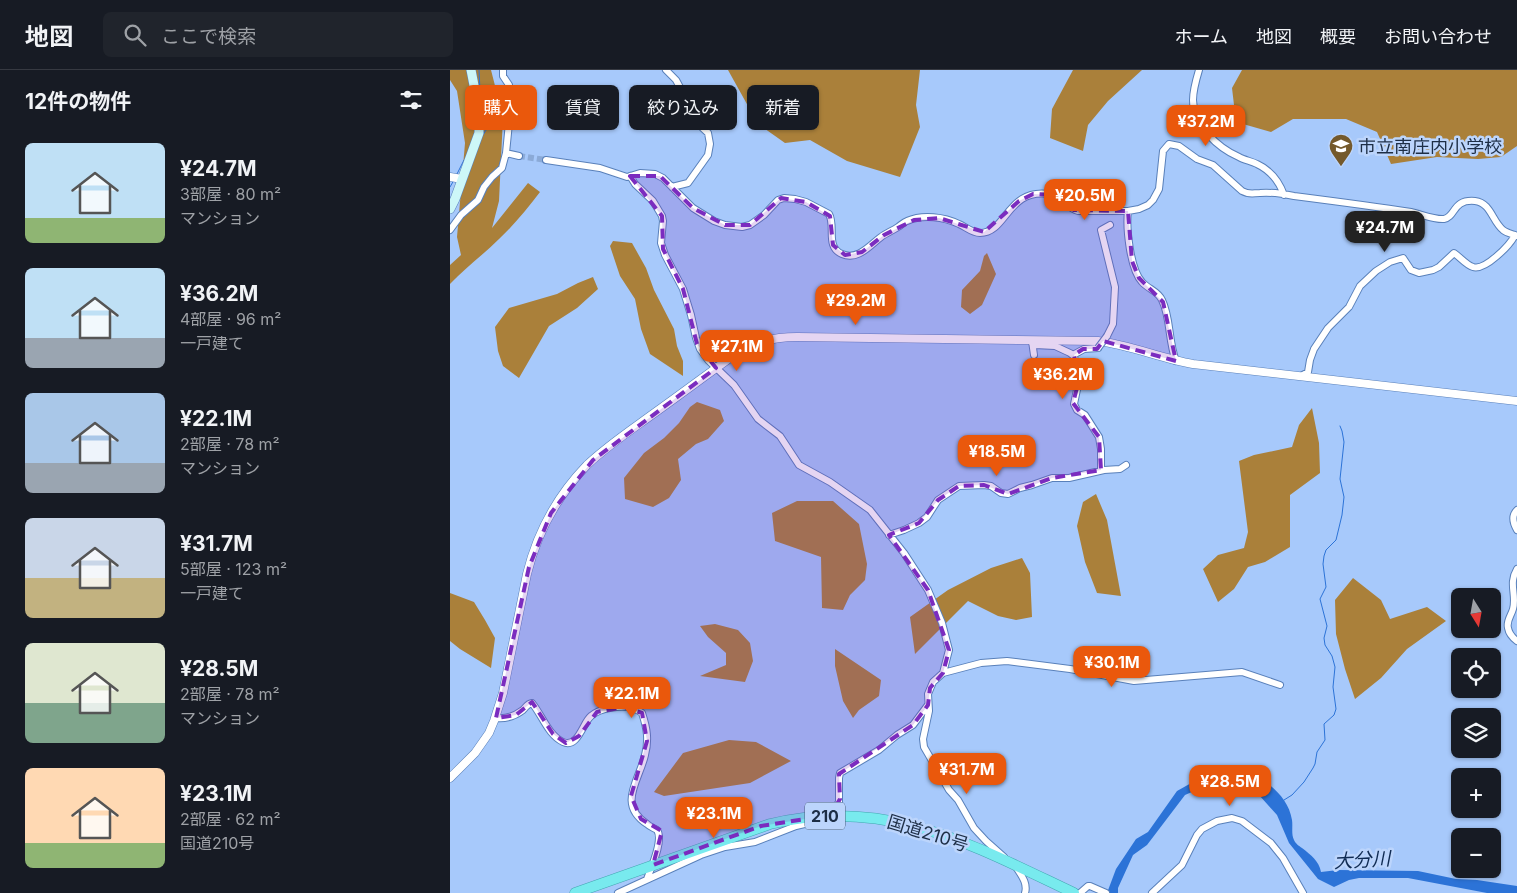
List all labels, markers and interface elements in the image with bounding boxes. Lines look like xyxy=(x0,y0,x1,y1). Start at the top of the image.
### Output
search box xyxy=(103,12,453,57)
icon: search xyxy=(121,21,149,49)
text: 地図 xyxy=(25,22,73,51)
text: ここで検索 xyxy=(161,25,256,48)
text: ホーム xyxy=(1175,26,1228,47)
text: 地図 xyxy=(1256,26,1292,47)
text: 概要 xyxy=(1320,26,1356,47)
text: お問い合わせ xyxy=(1384,26,1492,47)
chip: 購入 xyxy=(465,85,537,130)
chip: 賃貸 xyxy=(547,85,619,130)
chip: 絞り込み xyxy=(629,85,737,130)
chip: 新着 xyxy=(747,85,819,130)
icon: filters xyxy=(397,86,425,114)
text: 12件の物件 xyxy=(25,89,131,114)
pin: ¥37.2M xyxy=(1165,104,1247,147)
text: ¥37.2M xyxy=(1177,111,1235,131)
school or university icon: 市立南庄内小学校 xyxy=(1328,133,1354,167)
place label: 市立南庄内小学校 xyxy=(1358,136,1502,157)
text: ¥24.7M xyxy=(180,156,257,181)
icon: home xyxy=(65,163,125,223)
pin: ¥20.5M xyxy=(1044,178,1126,221)
text: 3部屋 · 80 m² xyxy=(180,184,281,204)
text: ¥20.5M xyxy=(1055,185,1115,205)
text: マンション xyxy=(180,208,260,228)
pin: ¥24.7M xyxy=(1344,210,1426,253)
text: ¥24.7M xyxy=(1356,217,1414,237)
text: ¥36.2M xyxy=(180,281,258,306)
pin: ¥29.2M xyxy=(815,284,897,326)
icon: home xyxy=(65,288,125,348)
text: ¥29.2M xyxy=(826,290,886,310)
text: 4部屋 · 96 m² xyxy=(180,309,281,329)
pin: ¥27.1M xyxy=(696,330,778,372)
text: 一戸建て xyxy=(180,333,244,353)
text: ¥27.1M xyxy=(711,336,763,356)
pin: ¥36.2M xyxy=(1022,358,1104,400)
text: ¥36.2M xyxy=(1033,364,1093,384)
text: ¥22.1M xyxy=(180,406,252,431)
icon: home xyxy=(65,413,125,473)
text: 2部屋 · 78 m² xyxy=(180,434,280,454)
pin: ¥18.5M xyxy=(956,434,1038,477)
text: ¥18.5M xyxy=(969,441,1025,461)
text: マンション xyxy=(180,458,260,478)
text: ¥31.7M xyxy=(180,531,253,556)
icon: home xyxy=(65,538,125,598)
text: 5部屋 · 123 m² xyxy=(180,559,287,579)
text: 一戸建て xyxy=(180,583,244,603)
north arrow xyxy=(1451,588,1501,638)
map controls xyxy=(1451,588,1501,878)
pin: ¥30.1M xyxy=(1071,646,1153,688)
button: locate xyxy=(1451,648,1501,698)
text: ¥30.1M xyxy=(1084,652,1140,672)
text: ¥28.5M xyxy=(180,656,258,681)
icon: home xyxy=(65,663,125,723)
pin: ¥22.1M xyxy=(591,676,673,719)
text: ¥22.1M xyxy=(605,683,659,703)
text: 2部屋 · 78 m² xyxy=(180,684,280,704)
text: マンション xyxy=(180,708,260,728)
button: layers xyxy=(1451,708,1501,758)
pin: ¥31.7M xyxy=(926,752,1008,795)
text: ¥31.7M xyxy=(939,759,995,779)
pin: ¥28.5M xyxy=(1189,764,1271,807)
button: + xyxy=(1451,768,1501,818)
text: ¥28.5M xyxy=(1200,771,1260,791)
text: ¥23.1M xyxy=(180,781,252,806)
icon: home xyxy=(65,788,125,848)
pin: ¥23.1M xyxy=(673,796,755,839)
road number: 210 xyxy=(805,802,845,829)
text: ¥23.1M xyxy=(687,803,741,823)
text: 2部屋 · 62 m² xyxy=(180,809,281,829)
street label: 国道210号 xyxy=(885,811,971,855)
button: − xyxy=(1451,828,1501,878)
text: 国道210号 xyxy=(180,833,254,853)
water label: 大分川 xyxy=(1333,847,1393,873)

